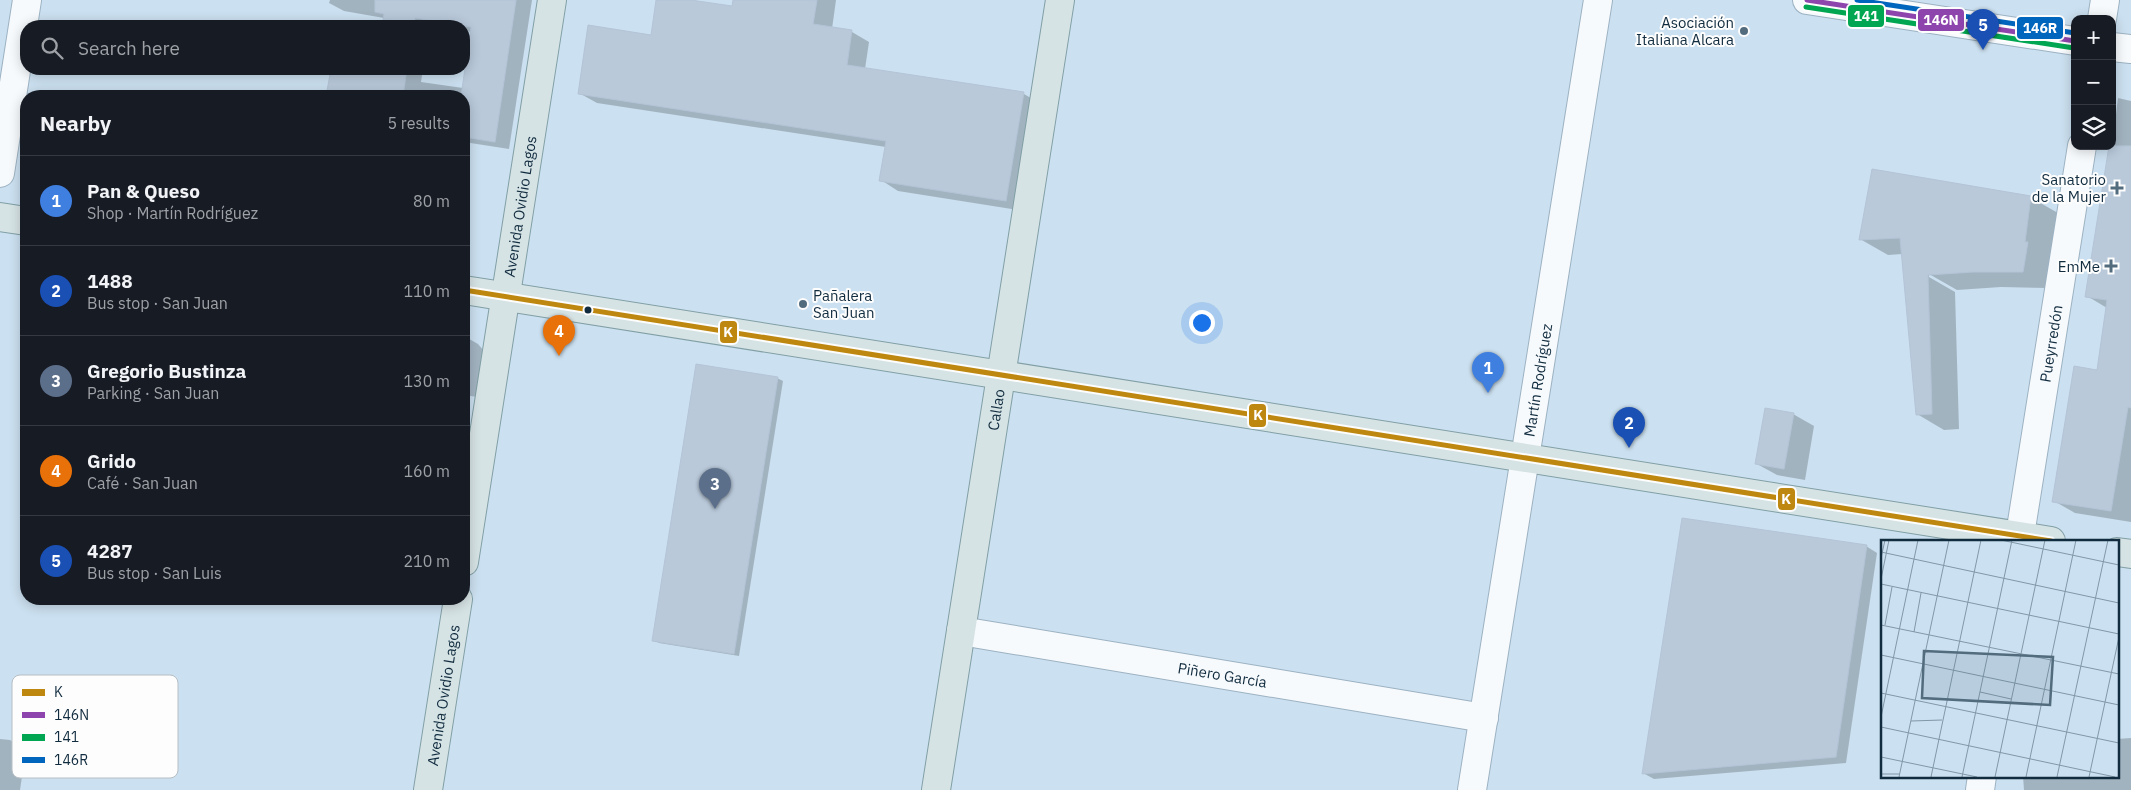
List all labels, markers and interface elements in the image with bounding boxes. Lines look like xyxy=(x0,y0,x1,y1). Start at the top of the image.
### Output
line badge: 141 xyxy=(1847,4,1885,28)
text: 141 xyxy=(1853,7,1879,25)
line badge: 146N xyxy=(1917,8,1965,32)
pin: 5 xyxy=(1967,9,1999,50)
text: 146N xyxy=(1923,11,1959,29)
place label: Asociación Italiana Alcara xyxy=(1636,13,1734,49)
map controls xyxy=(2071,15,2116,150)
button: + xyxy=(2071,15,2116,60)
line badge: 146R xyxy=(2016,16,2064,40)
text: 146R xyxy=(2023,19,2057,37)
search box xyxy=(20,20,470,75)
marker: Asociación Italiana Alcara xyxy=(1738,25,1750,37)
icon: search xyxy=(38,34,66,62)
text: Search here xyxy=(78,36,180,60)
button: − xyxy=(2071,60,2116,105)
button: layers xyxy=(2071,105,2116,150)
text: Nearby xyxy=(40,109,111,137)
text: 5 results xyxy=(387,113,450,133)
street label: Avenida Ovidio Lagos xyxy=(499,134,540,278)
place label: Sanatorio de la Mujer xyxy=(2032,170,2106,206)
text: Pan & Queso xyxy=(87,179,200,203)
marker: Sanatorio de la Mujer xyxy=(2110,181,2124,195)
text: 1 xyxy=(51,191,61,211)
text: 80 m xyxy=(413,191,450,211)
text: Shop · Martín Rodríguez xyxy=(87,203,258,223)
place label: EmMe xyxy=(2058,257,2100,276)
marker: EmMe xyxy=(2104,259,2118,273)
text: 1488 xyxy=(87,269,133,293)
text: 2 xyxy=(51,281,61,301)
text: 110 m xyxy=(403,281,450,301)
place label: Pañalera San Juan xyxy=(813,286,875,322)
text: Bus stop · San Juan xyxy=(87,293,228,313)
marker: Pañalera San Juan xyxy=(797,298,809,310)
street label: Pueyrredón xyxy=(2035,303,2066,384)
unlabelled marker xyxy=(583,305,593,315)
your location xyxy=(1189,310,1215,336)
pin: 4 xyxy=(543,315,575,356)
line badge: K xyxy=(719,320,738,344)
street label: Martín Rodríguez xyxy=(1519,322,1556,438)
text: K xyxy=(723,323,733,341)
pin: 1 xyxy=(1472,352,1504,393)
text: Gregorio Bustinza xyxy=(87,359,246,383)
text: 3 xyxy=(51,371,61,391)
text: 130 m xyxy=(403,371,450,391)
text: Parking · San Juan xyxy=(87,383,219,403)
street label: Callao xyxy=(983,387,1008,432)
line badge: K xyxy=(1248,403,1267,428)
text: K xyxy=(1253,406,1263,424)
pin: 2 xyxy=(1613,407,1645,448)
text: Grido xyxy=(87,449,136,473)
text: 4 xyxy=(51,461,61,481)
text: 160 m xyxy=(403,461,450,481)
pin: 3 xyxy=(699,468,731,509)
text: Café · San Juan xyxy=(87,473,198,493)
line badge: K xyxy=(1777,487,1796,511)
text: K xyxy=(1781,490,1791,508)
text: 4287 xyxy=(87,539,133,563)
inset map xyxy=(1881,540,2118,778)
text: 5 xyxy=(51,551,61,571)
text: 210 m xyxy=(403,551,450,571)
text: Bus stop · San Luis xyxy=(87,563,222,583)
street label: Avenida Ovidio Lagos xyxy=(422,623,463,767)
street label: Piñero García xyxy=(1176,658,1268,691)
legend xyxy=(12,675,178,778)
text: K xyxy=(54,683,63,701)
text: 146N xyxy=(54,706,89,724)
text: 141 xyxy=(54,728,79,746)
text: 146R xyxy=(54,751,88,769)

